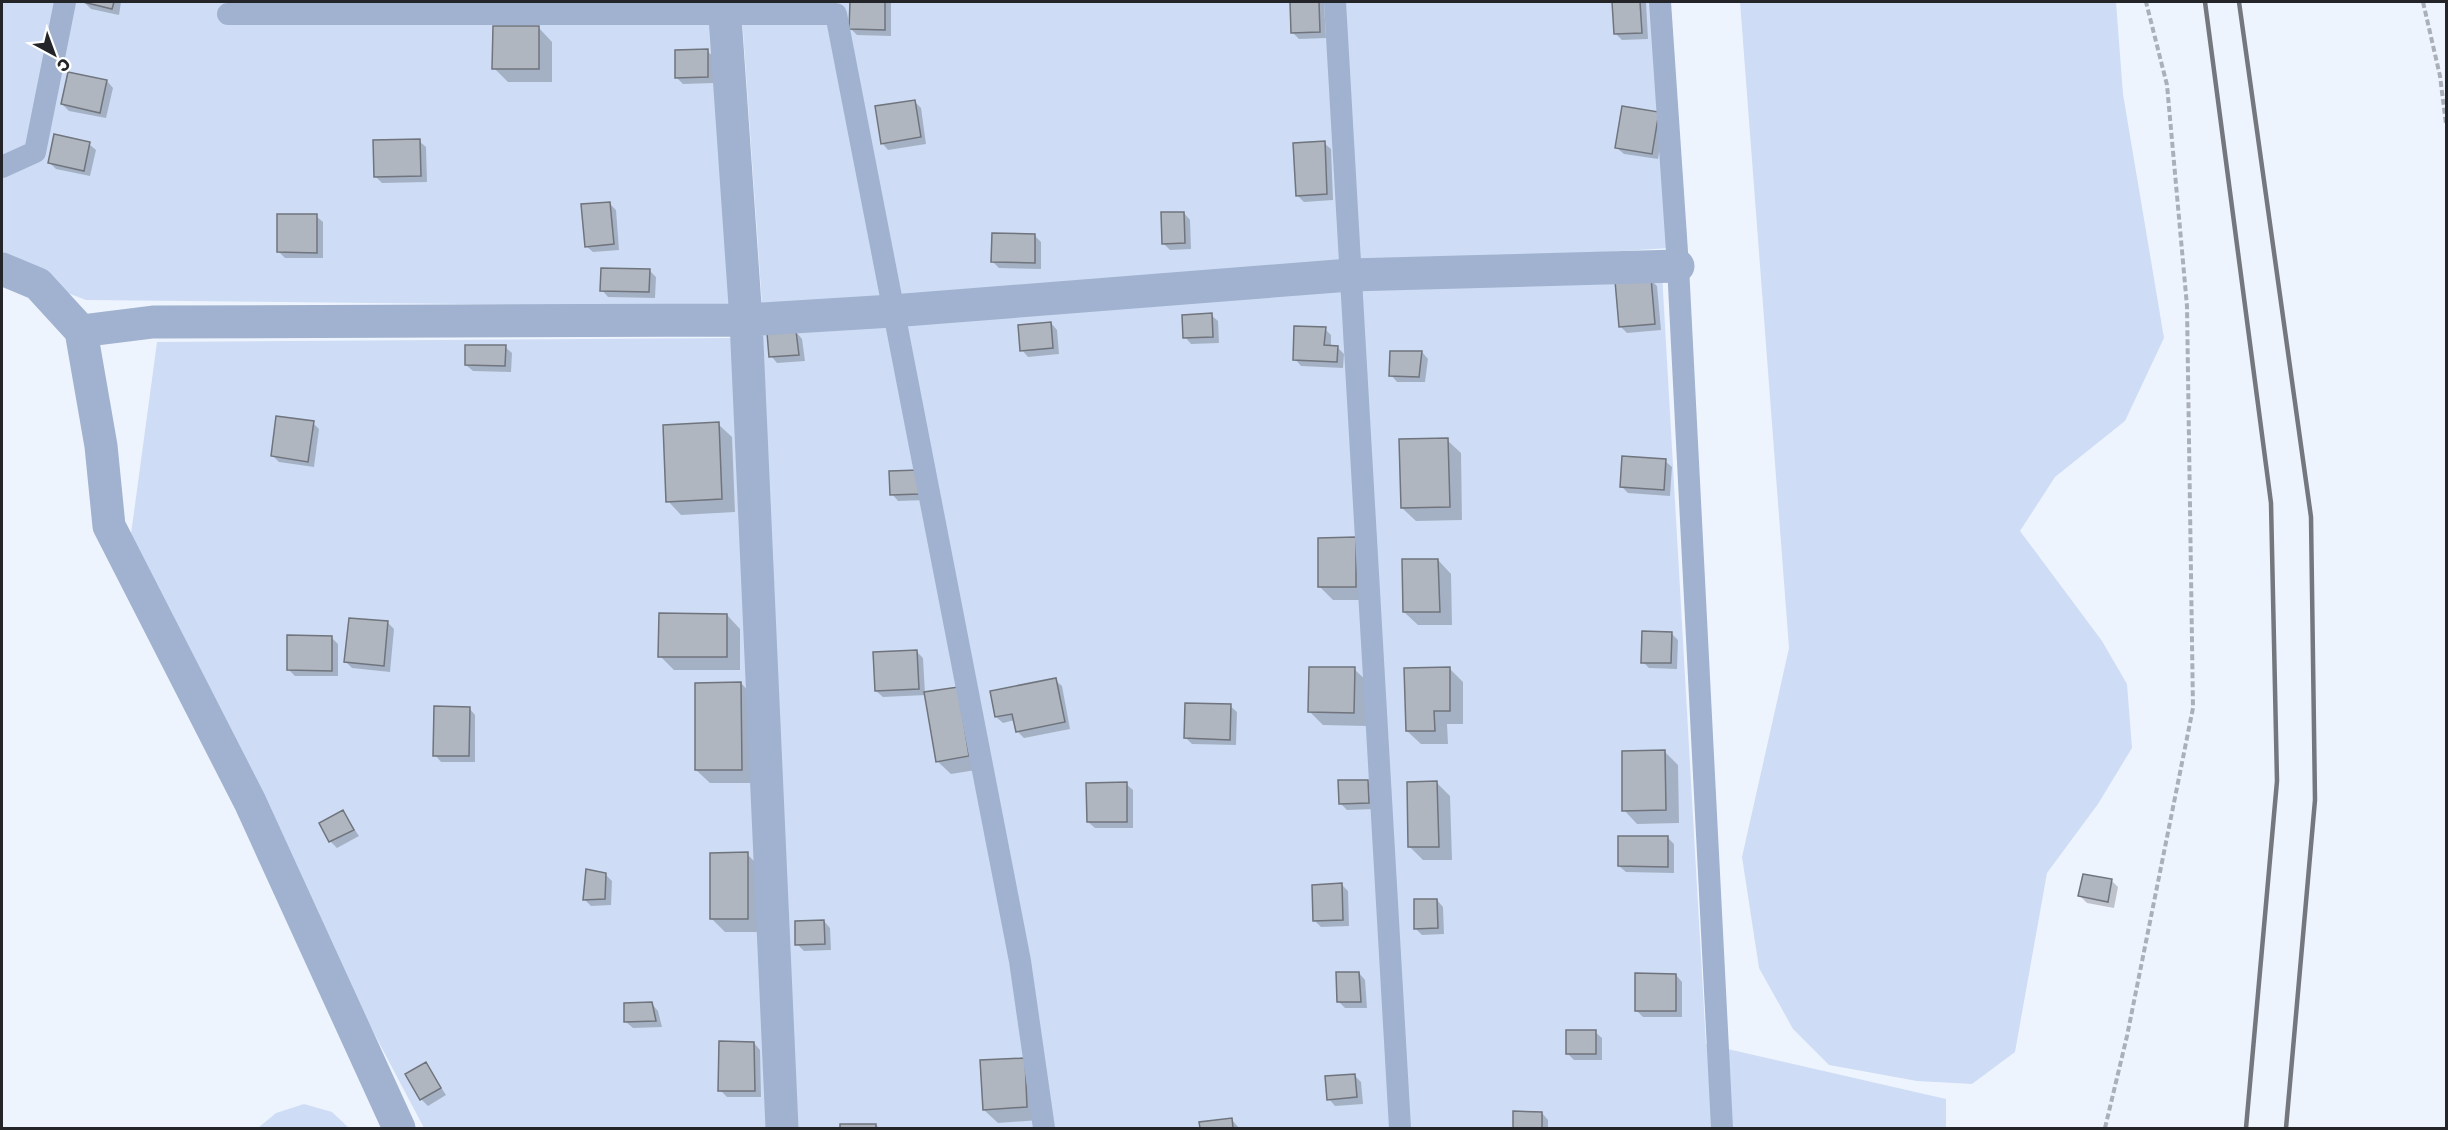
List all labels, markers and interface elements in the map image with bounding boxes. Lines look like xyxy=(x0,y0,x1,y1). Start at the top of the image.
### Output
north arrow xyxy=(24,24,84,84)
text: С xyxy=(53,54,75,77)

